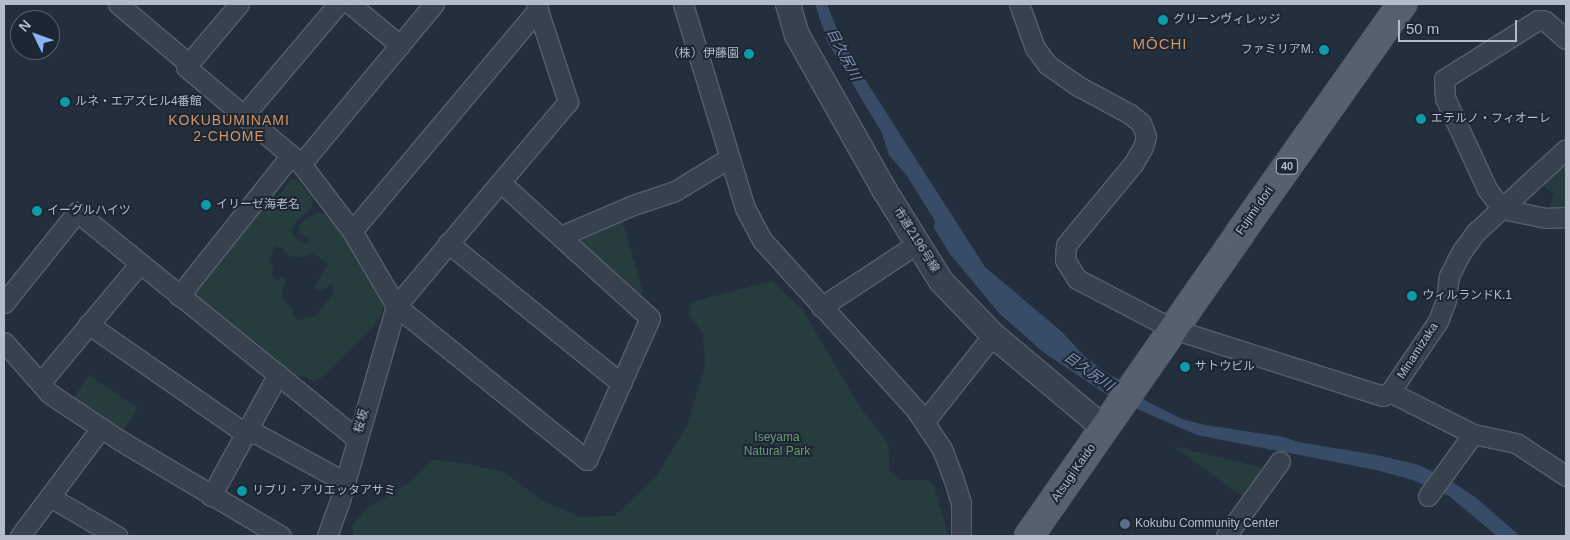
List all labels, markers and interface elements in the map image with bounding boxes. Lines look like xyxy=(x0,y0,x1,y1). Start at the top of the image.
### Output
north arrow xyxy=(10,10,60,60)
scale bar xyxy=(1400,10,1519,42)
place label: グリーンヴィレッジ xyxy=(1173,13,1281,27)
marker: グリーンヴィレッジ xyxy=(1157,14,1169,26)
text: N xyxy=(15,17,34,35)
text: 50 m xyxy=(1406,20,1439,37)
water label: 目久尻川 xyxy=(824,25,864,83)
district label: MŌCHI xyxy=(1132,35,1188,53)
place label: ファミリアM. xyxy=(1241,43,1314,57)
marker: ファミリアM. xyxy=(1318,44,1330,56)
place label: （株）伊藤園 xyxy=(667,47,739,61)
marker: （株）伊藤園 xyxy=(743,48,755,60)
place label: ルネ・エアズヒル4番館 xyxy=(75,95,202,109)
marker: ルネ・エアズヒル4番館 xyxy=(59,96,71,108)
district label: KOKUBUMINAMI 2-CHOME xyxy=(167,112,291,144)
place label: エテルノ・フィオーレ xyxy=(1431,112,1551,126)
marker: エテルノ・フィオーレ xyxy=(1415,113,1427,125)
road number: 40 xyxy=(1276,158,1298,175)
street label: Fujimi dori xyxy=(1233,184,1277,238)
place label: イリーゼ海老名 xyxy=(216,198,300,212)
marker: イリーゼ海老名 xyxy=(200,199,212,211)
place label: イーグルハイツ xyxy=(47,204,131,218)
marker: イーグルハイツ xyxy=(31,205,43,217)
street label: 市道2196号線 xyxy=(890,205,942,275)
place label: ウィルランドK.1 xyxy=(1422,289,1512,303)
marker: ウィルランドK.1 xyxy=(1406,290,1418,302)
street label: Minamizaka xyxy=(1395,320,1441,382)
water label: 目久尻川 xyxy=(1061,348,1117,394)
place label: サトウビル xyxy=(1195,360,1255,374)
marker: サトウビル xyxy=(1179,361,1191,373)
street label: 桜坂 xyxy=(352,407,372,435)
park label: Iseyama Natural Park xyxy=(744,431,810,459)
street label: Atsugi Kaido xyxy=(1049,441,1099,505)
place label: リブリ・アリエッタアサミ xyxy=(252,484,396,498)
marker: リブリ・アリエッタアサミ xyxy=(236,485,248,497)
place label: Kokubu Community Center xyxy=(1135,517,1279,531)
marker: Kokubu Community Center xyxy=(1119,518,1131,530)

